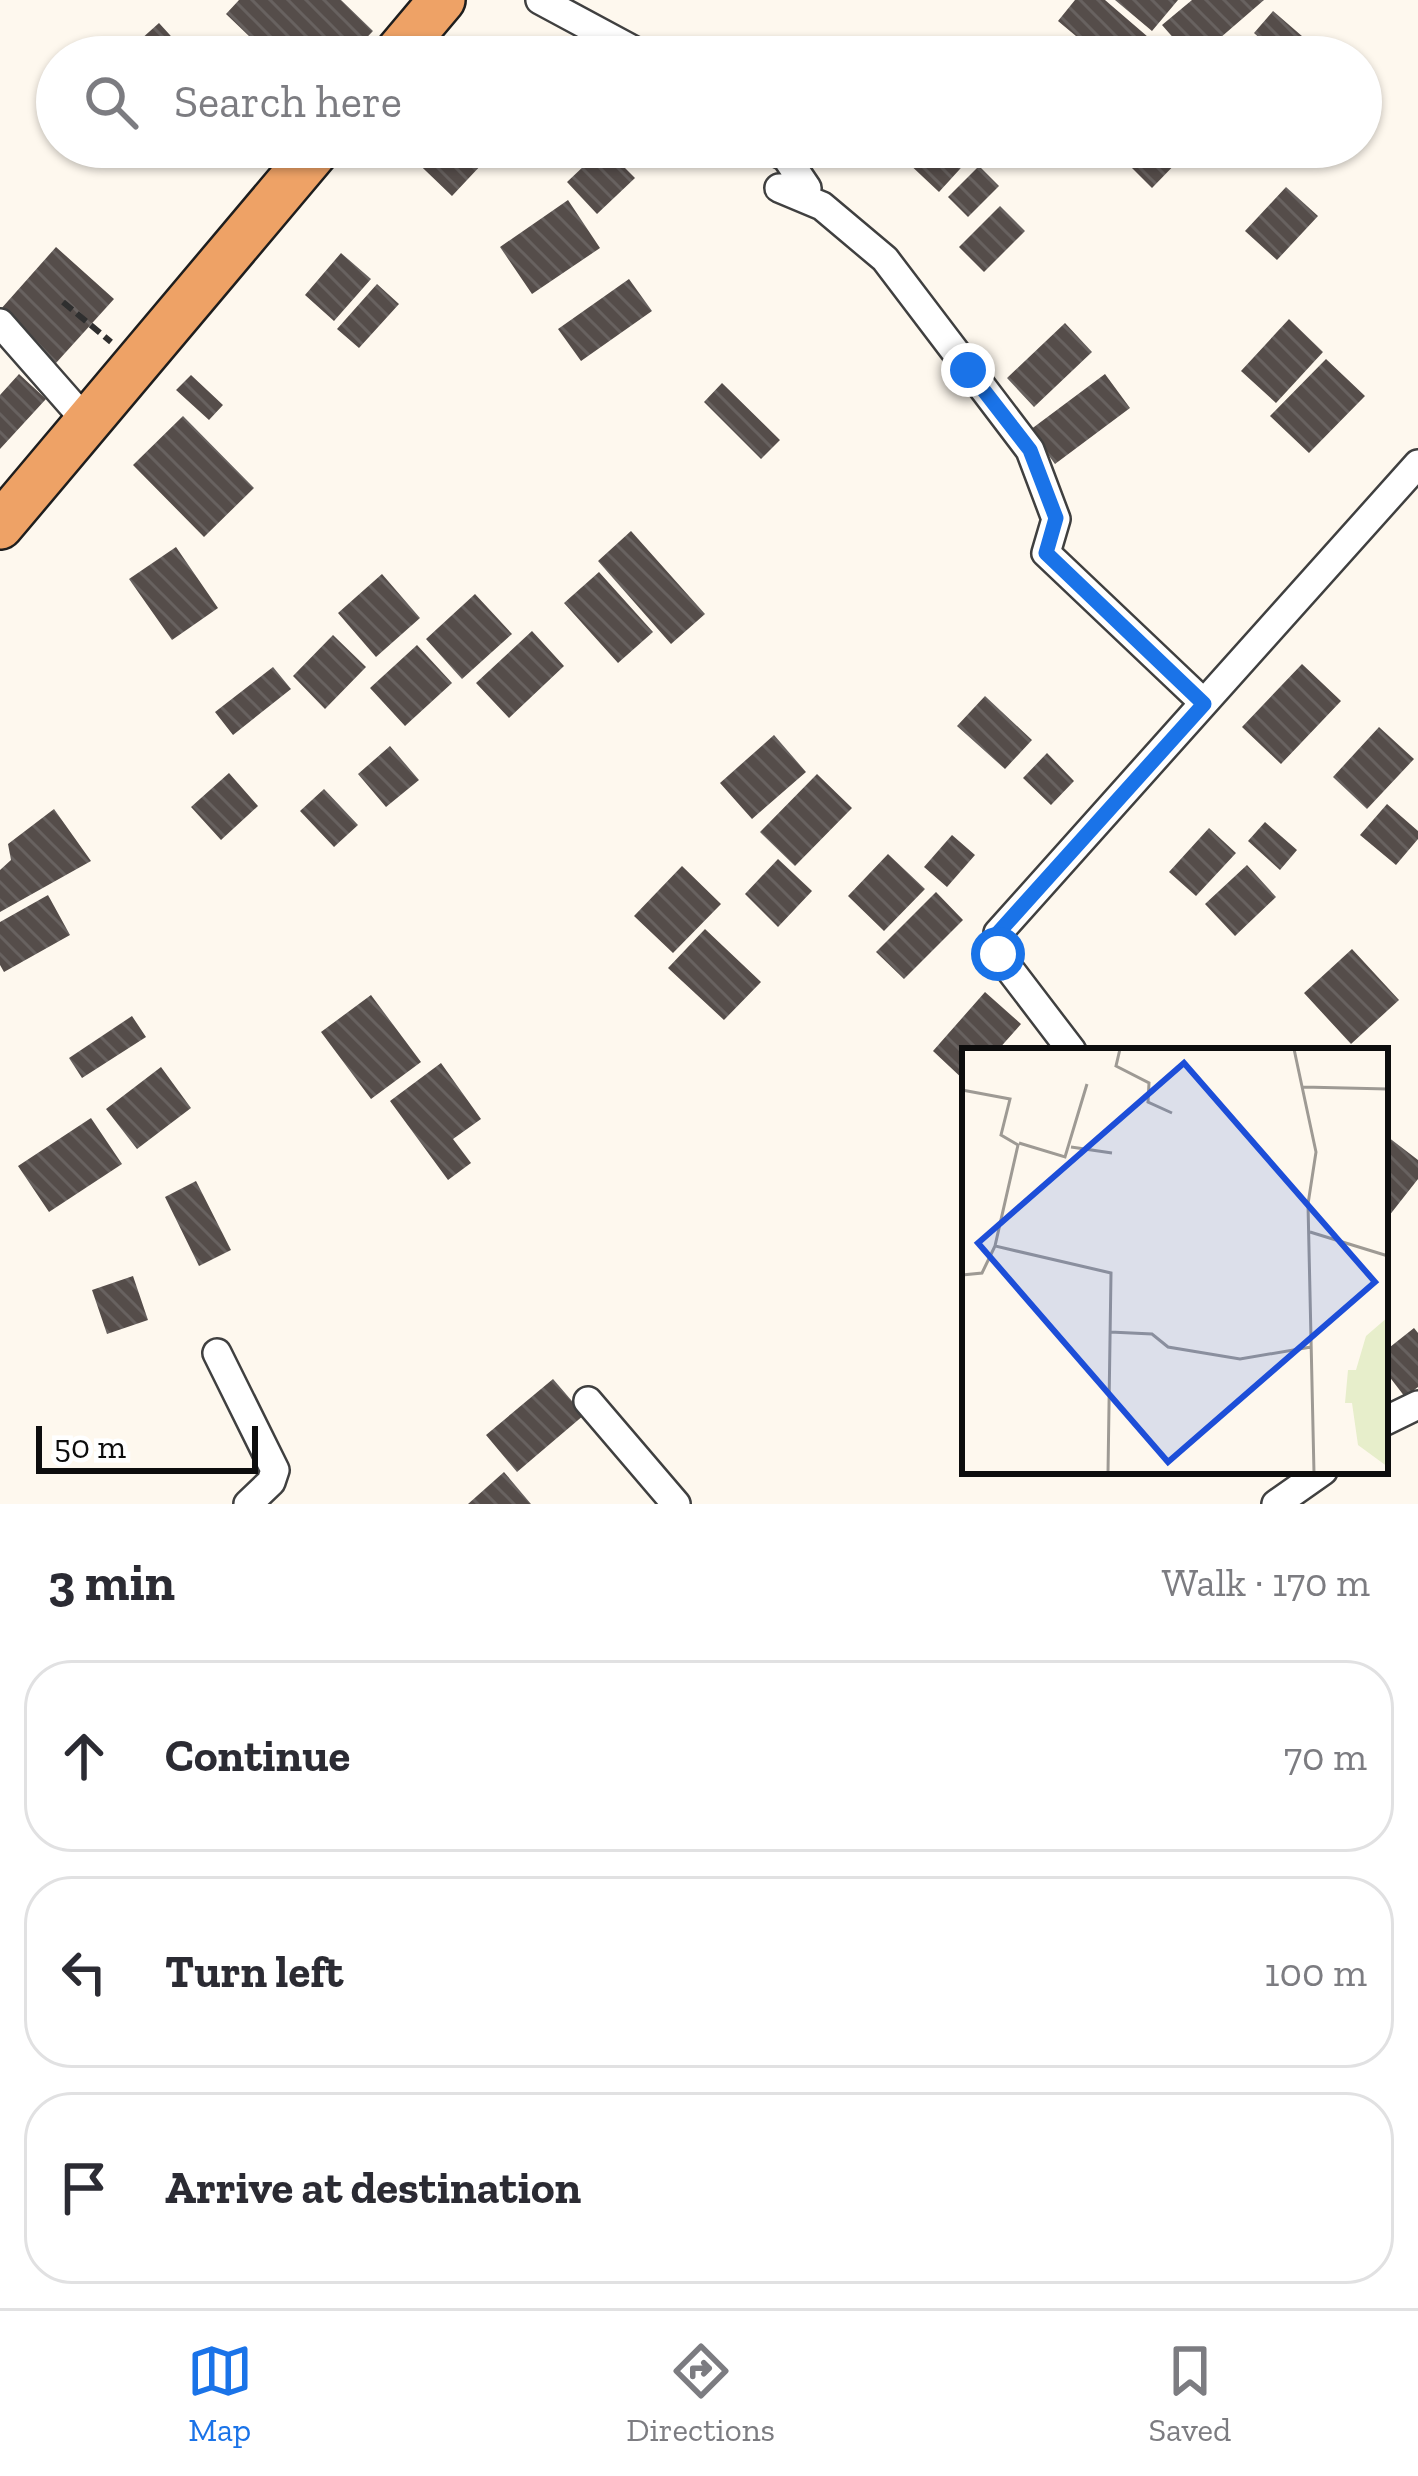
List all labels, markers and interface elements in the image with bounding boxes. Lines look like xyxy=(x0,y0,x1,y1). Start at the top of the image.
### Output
search box xyxy=(36,36,1382,168)
icon: search xyxy=(78,69,144,135)
text: Search here xyxy=(174,75,402,129)
route end xyxy=(941,343,995,397)
route start xyxy=(971,927,1025,981)
inset map xyxy=(962,1048,1388,1474)
scale bar xyxy=(36,1420,258,1473)
text: 50 m xyxy=(54,1427,126,1466)
text: 3 min xyxy=(48,1552,175,1613)
text: Walk · 170 m xyxy=(1162,1559,1370,1606)
icon: ahead xyxy=(51,1723,117,1789)
text: Continue xyxy=(165,1729,350,1783)
text: 70 m xyxy=(1284,1733,1367,1780)
icon: left xyxy=(51,1939,117,2005)
text: Turn left xyxy=(165,1945,343,1999)
text: 100 m xyxy=(1265,1949,1367,1996)
icon: arrive xyxy=(51,2155,117,2221)
text: Arrive at destination xyxy=(165,2161,581,2215)
tab: Map xyxy=(187,2338,253,2449)
tab: Directions xyxy=(626,2338,775,2449)
tab: Saved xyxy=(1149,2338,1231,2449)

